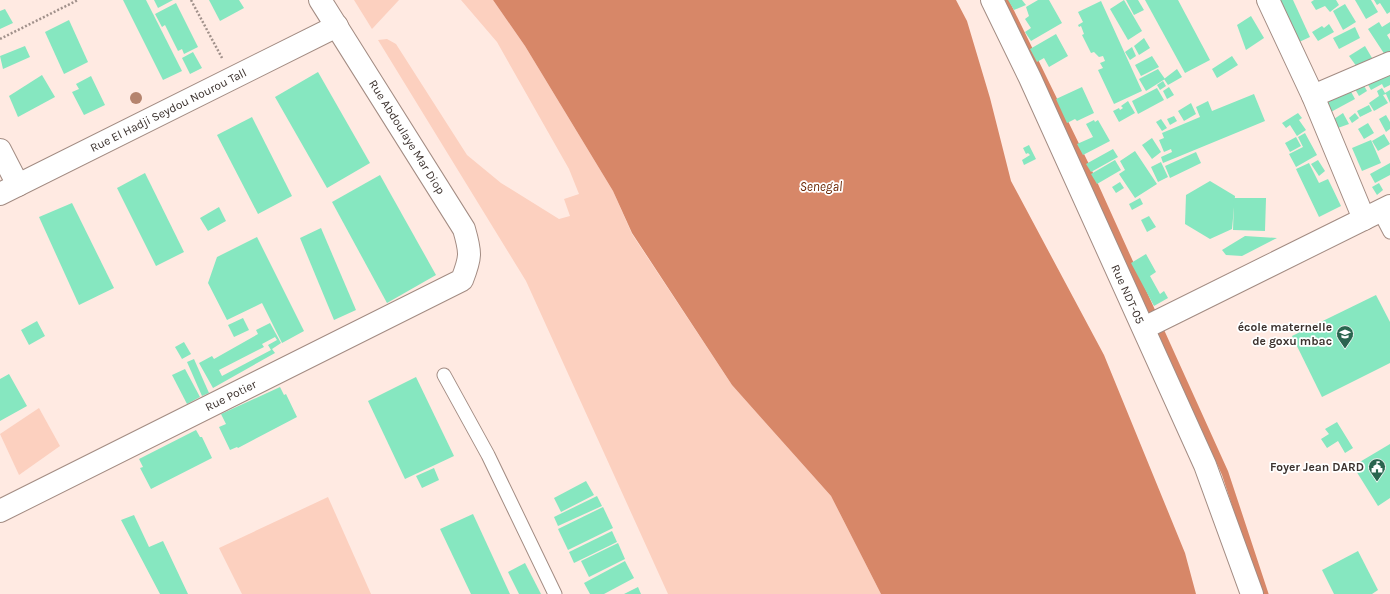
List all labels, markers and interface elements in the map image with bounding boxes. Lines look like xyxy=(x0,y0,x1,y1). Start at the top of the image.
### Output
street label: Rue El Hadji Seydou Nourou Tall xyxy=(88,65,249,155)
street label: Rue Abdoulaye Mar Diop xyxy=(366,77,448,197)
water label: Senegal xyxy=(800,179,842,194)
street label: Rue NDT-05 xyxy=(1108,262,1147,326)
place label: école maternelle de goxu mbac xyxy=(1238,320,1332,348)
school or university icon: école maternelle de goxu mbac xyxy=(1335,324,1355,349)
street label: Rue Potier xyxy=(203,377,259,414)
public building icon: Foyer Jean DARD xyxy=(1367,457,1387,482)
place label: Foyer Jean DARD xyxy=(1270,460,1364,474)

